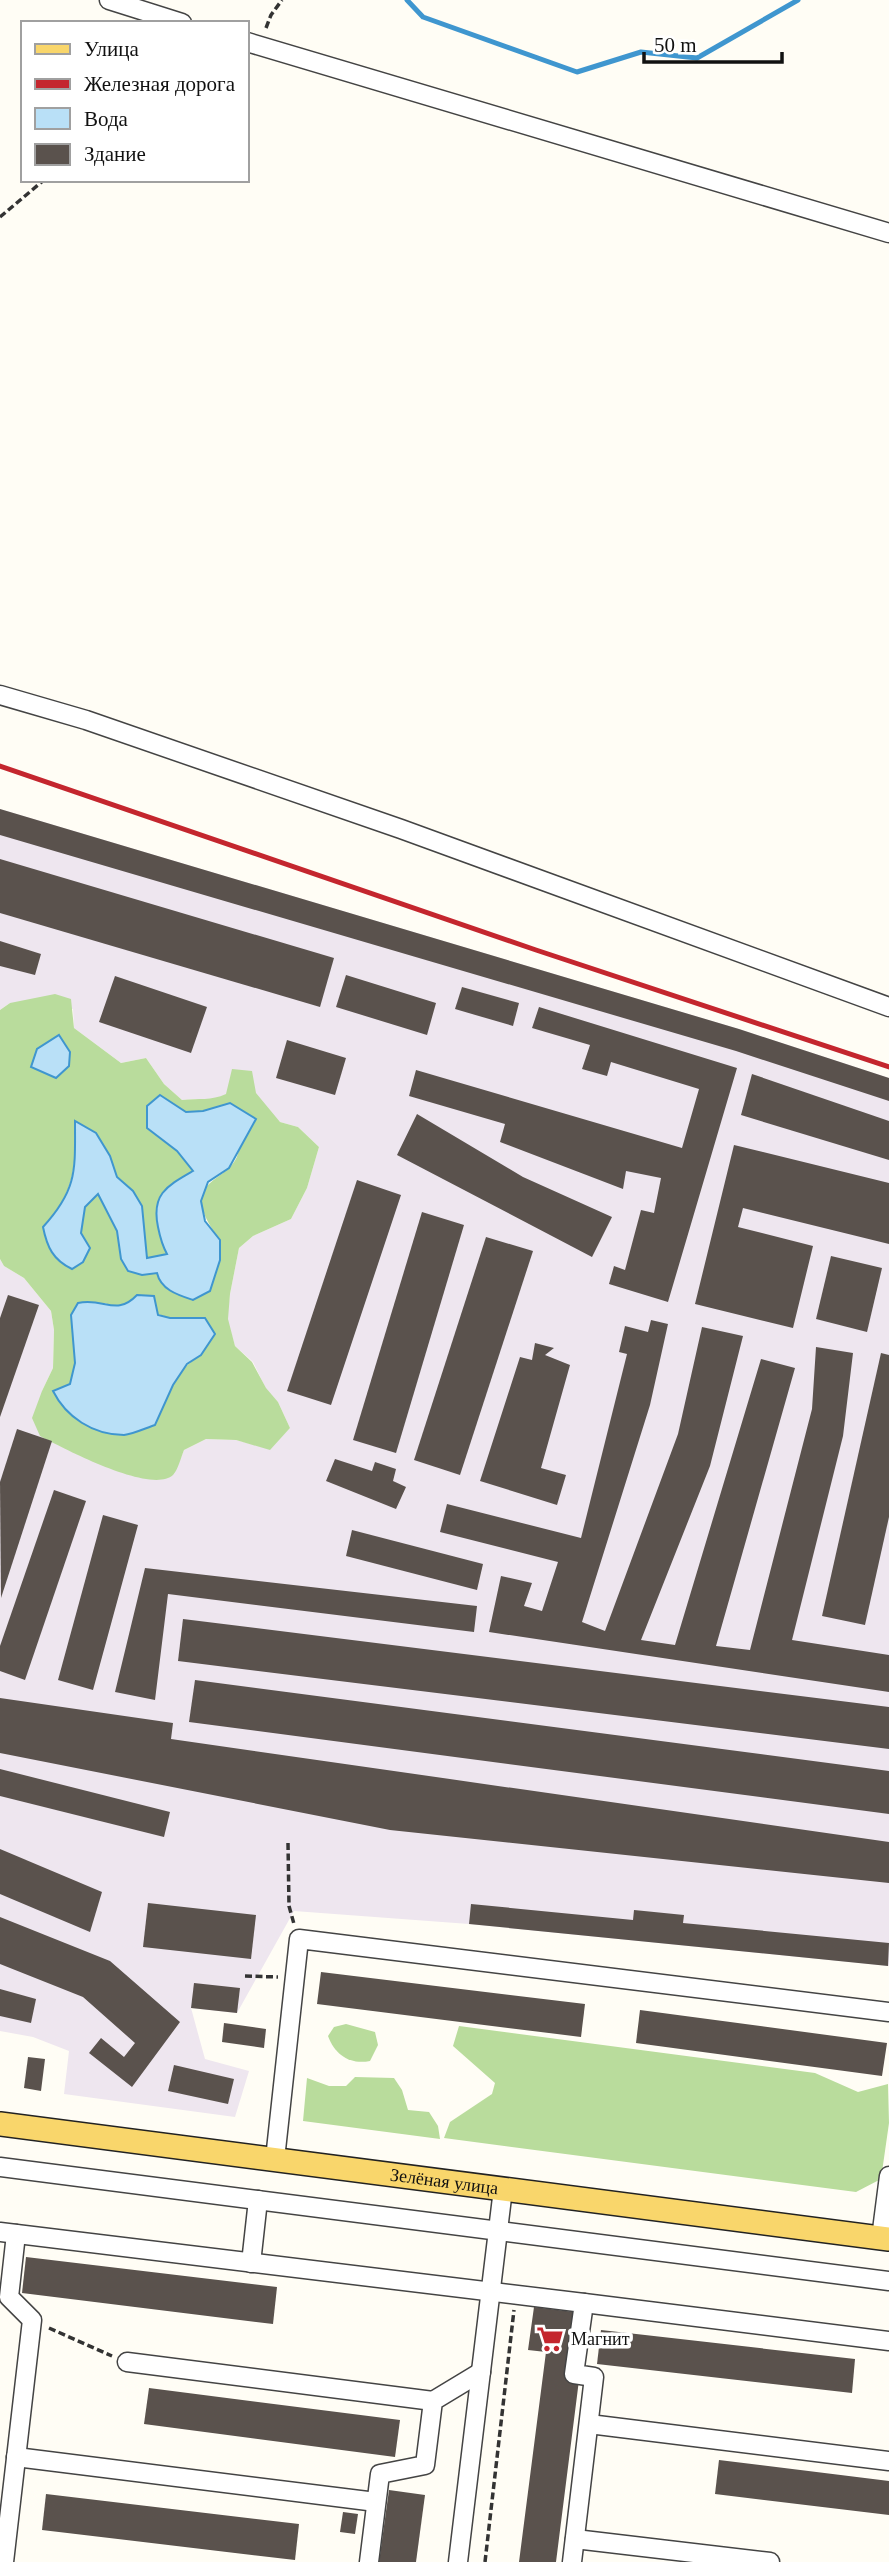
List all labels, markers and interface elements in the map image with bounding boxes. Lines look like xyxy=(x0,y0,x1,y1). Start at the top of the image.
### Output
legend xyxy=(21,21,248,182)
scale bar xyxy=(644,21,782,65)
text: 50 m xyxy=(654,33,697,57)
text: Улица xyxy=(84,37,139,61)
text: Железная дорога xyxy=(84,72,236,96)
text: Вода xyxy=(84,107,129,131)
text: Здание xyxy=(84,142,146,166)
street label: Зелёная улица xyxy=(389,2165,500,2198)
supermarket icon: Магнит xyxy=(535,2324,565,2354)
place label: Магнит xyxy=(571,2329,630,2349)

